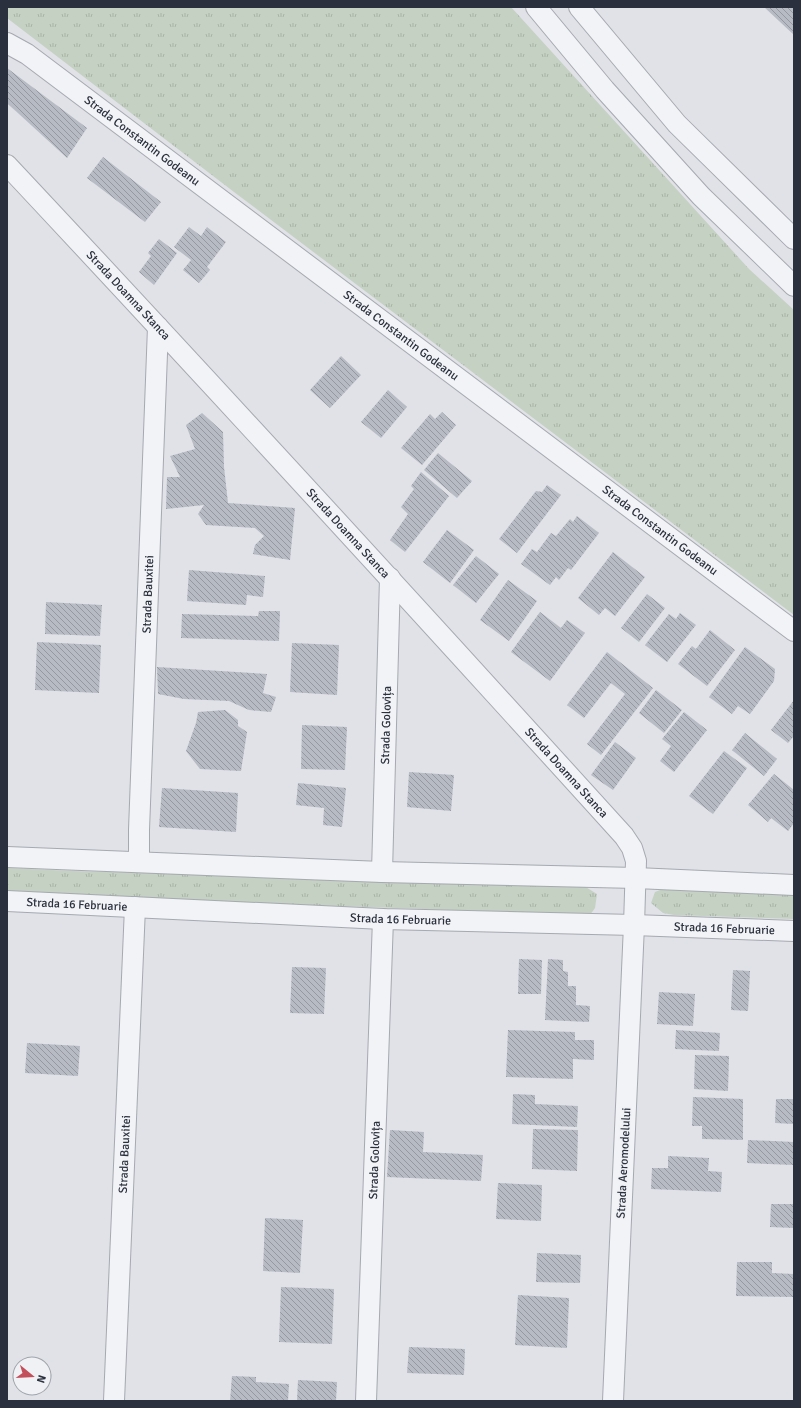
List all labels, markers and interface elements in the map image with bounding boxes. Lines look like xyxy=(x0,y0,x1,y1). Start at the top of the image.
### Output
street label: Strada Constantin Godeanu xyxy=(81,92,203,189)
street label: Strada Doamna Stanca xyxy=(83,247,174,343)
street label: Strada Constantin Godeanu xyxy=(340,287,462,384)
street label: Strada Constantin Godeanu xyxy=(599,482,721,579)
street label: Strada Doamna Stanca xyxy=(303,485,393,581)
street label: Strada Bauxitei xyxy=(139,555,157,634)
street label: Strada Golovița xyxy=(377,686,395,765)
street label: Strada Doamna Stanca xyxy=(522,724,611,821)
street label: Strada 16 Februarie xyxy=(26,894,128,914)
street label: Strada 16 Februarie xyxy=(350,910,451,928)
street label: Strada 16 Februarie xyxy=(674,919,775,938)
street label: Strada Aeromodelului xyxy=(614,1107,634,1219)
street label: Strada Bauxitei xyxy=(115,1115,134,1194)
street label: Strada Golovița xyxy=(366,1121,383,1200)
north arrow xyxy=(12,1356,52,1396)
text: N xyxy=(34,1373,48,1385)

